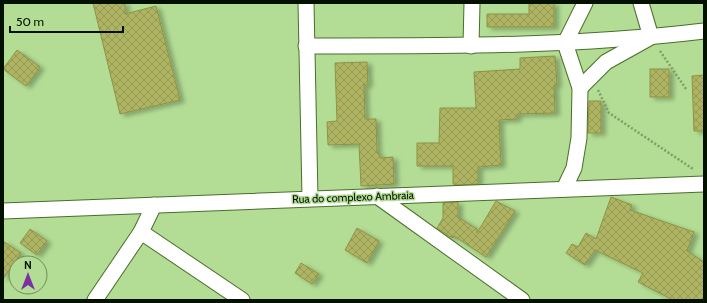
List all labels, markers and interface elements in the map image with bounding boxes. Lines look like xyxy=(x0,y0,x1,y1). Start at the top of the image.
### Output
scale bar xyxy=(10,8,123,34)
text: 50 m xyxy=(16,14,44,29)
street label: Rua do complexo Ambraia xyxy=(292,188,415,206)
north arrow xyxy=(8,255,48,295)
text: N xyxy=(24,258,32,272)

